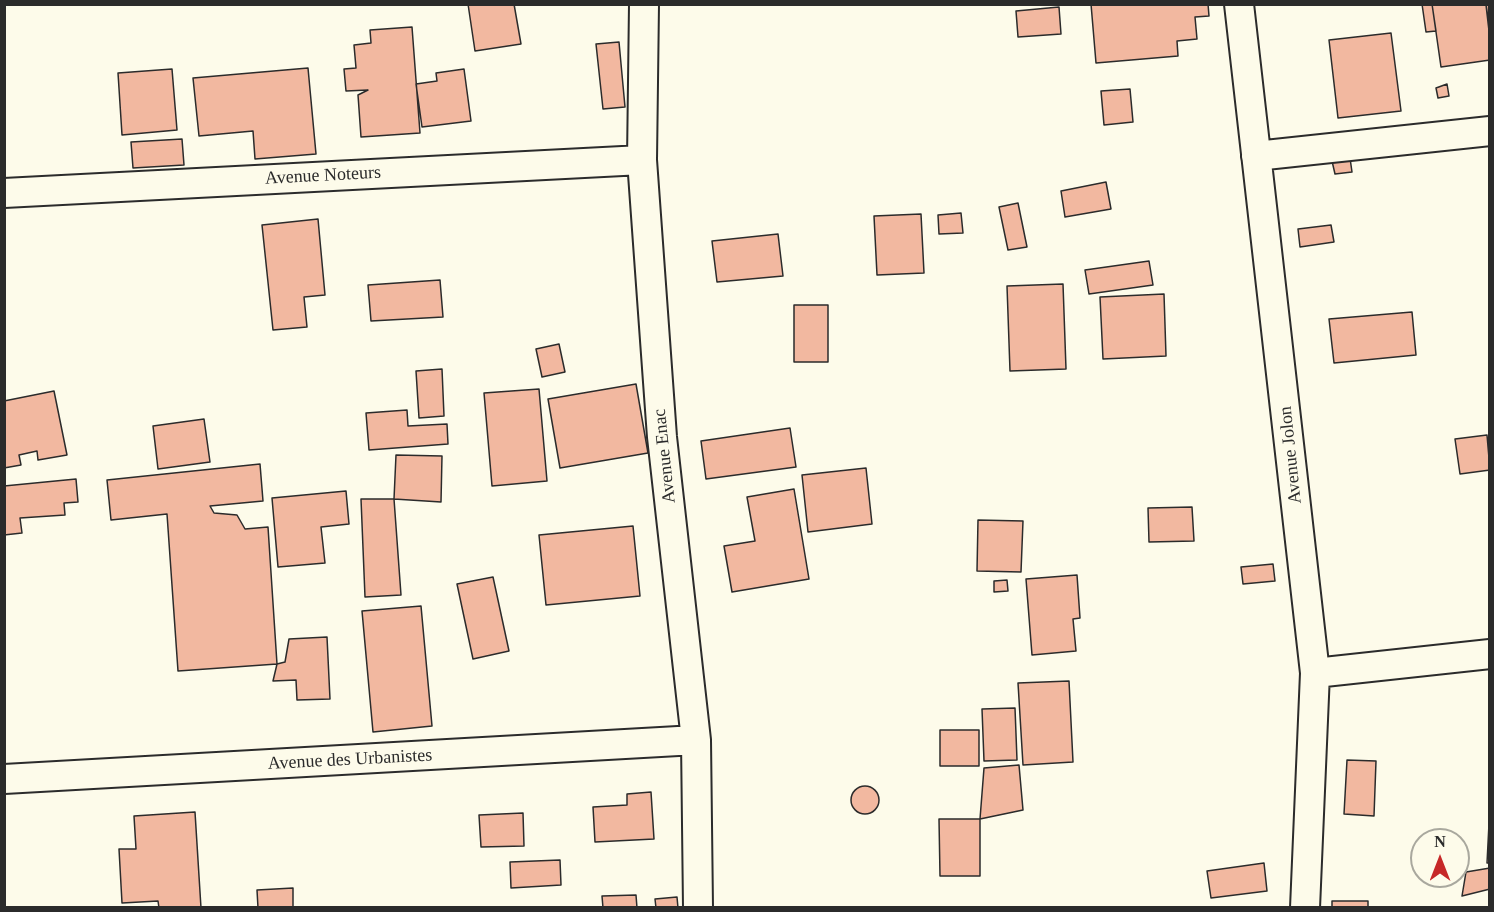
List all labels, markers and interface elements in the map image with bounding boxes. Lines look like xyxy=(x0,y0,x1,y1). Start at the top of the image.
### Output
street label: Avenue Noteurs xyxy=(264,162,382,190)
street label: Avenue Jolon xyxy=(1275,405,1307,505)
street label: Avenue Enac xyxy=(649,408,681,504)
street label: Avenue des Urbanistes xyxy=(267,745,433,775)
north arrow xyxy=(1410,828,1470,888)
text: N xyxy=(1434,833,1446,850)

